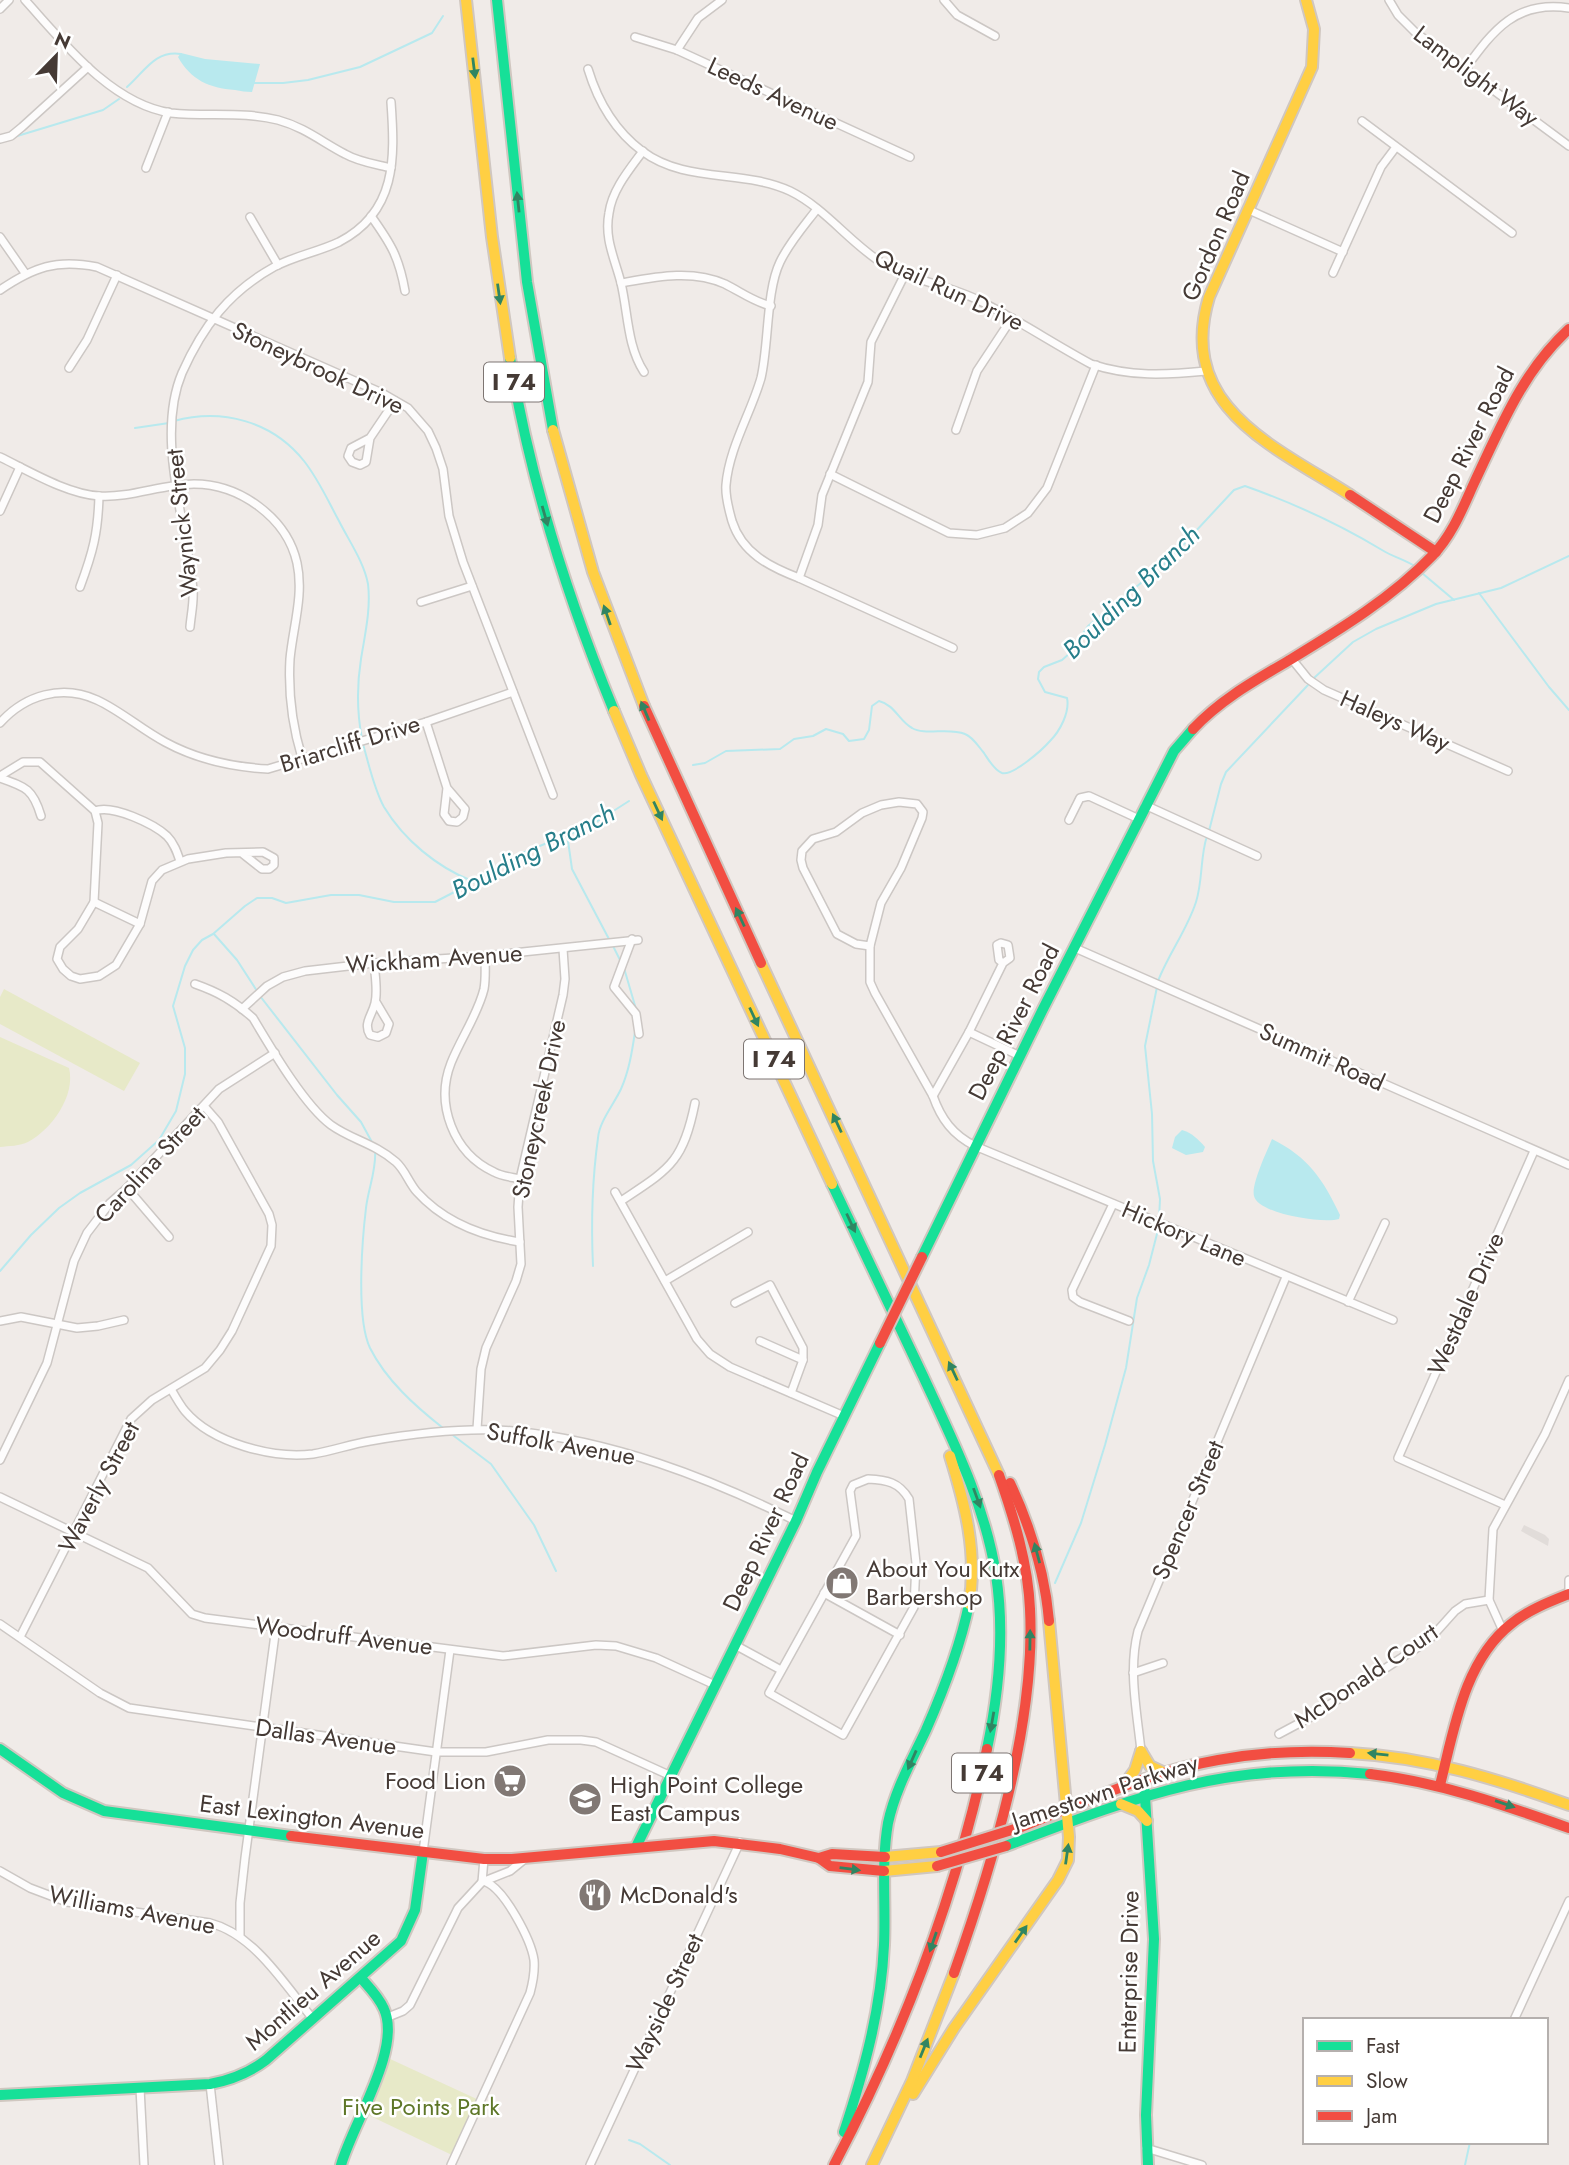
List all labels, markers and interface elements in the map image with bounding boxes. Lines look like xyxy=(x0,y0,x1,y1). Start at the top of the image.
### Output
street label: Lamplight Way xyxy=(1406,17,1547,135)
north arrow xyxy=(21,21,91,91)
text: N xyxy=(50,25,75,56)
street label: Leeds Avenue xyxy=(702,48,844,139)
one-way arrow xyxy=(469,57,480,79)
street label: Gordon Road xyxy=(1172,165,1259,306)
one-way arrow xyxy=(513,191,524,213)
street label: Quail Run Drive xyxy=(869,240,1030,339)
one-way arrow xyxy=(494,283,505,305)
street label: Stoneybrook Drive xyxy=(227,312,410,423)
street label: Deep River Road xyxy=(1414,360,1523,529)
road number: I 74 xyxy=(484,362,544,402)
street label: Waynick Street xyxy=(156,447,207,599)
one-way arrow xyxy=(540,506,551,528)
water label: Boulding Branch xyxy=(1053,516,1209,668)
one-way arrow xyxy=(601,605,612,626)
street label: Haleys Way xyxy=(1335,681,1456,761)
one-way arrow xyxy=(639,700,650,721)
street label: Briarcliff Drive xyxy=(276,706,424,781)
water label: Boulding Branch xyxy=(445,793,621,909)
one-way arrow xyxy=(652,801,664,821)
one-way arrow xyxy=(734,907,746,927)
street label: Wickham Avenue xyxy=(345,935,523,982)
street label: Deep River Road xyxy=(959,937,1068,1106)
one-way arrow xyxy=(749,1007,760,1027)
street label: Summit Road xyxy=(1254,1013,1391,1100)
street label: Stoneycreek Drive xyxy=(502,1016,575,1202)
road number: I 74 xyxy=(744,1040,804,1078)
street label: Carolina Street xyxy=(86,1098,214,1231)
one-way arrow xyxy=(831,1113,842,1133)
street label: Hickory Lane xyxy=(1117,1192,1252,1275)
one-way arrow xyxy=(845,1213,857,1233)
street label: Westdale Drive xyxy=(1418,1227,1513,1381)
one-way arrow xyxy=(947,1361,958,1381)
street label: Suffolk Avenue xyxy=(484,1413,638,1474)
street label: Waverly Street xyxy=(49,1415,148,1559)
street label: Spencer Street xyxy=(1142,1434,1233,1585)
street label: Deep River Road xyxy=(713,1447,818,1617)
one-way arrow xyxy=(971,1488,982,1509)
one-way arrow xyxy=(1031,1542,1042,1564)
place label: About You Kutx Barbershop xyxy=(866,1551,1020,1614)
shop icon: About You Kutx Barbershop xyxy=(823,1564,861,1602)
street label: Woodruff Avenue xyxy=(253,1607,435,1664)
street label: McDonald Court xyxy=(1287,1614,1445,1737)
one-way arrow xyxy=(1024,1629,1036,1651)
street label: Dallas Avenue xyxy=(253,1709,399,1764)
one-way arrow xyxy=(986,1711,997,1733)
street label: Jamestown Parkway xyxy=(1004,1745,1203,1839)
one-way arrow xyxy=(1367,1748,1389,1759)
one-way arrow xyxy=(906,1750,917,1771)
road number: I 74 xyxy=(952,1754,1012,1792)
supermarket icon: Food Lion xyxy=(491,1762,529,1800)
place label: Food Lion xyxy=(385,1763,486,1798)
place label: High Point College East Campus xyxy=(610,1767,803,1830)
school or university icon: High Point College East Campus xyxy=(566,1780,604,1818)
street label: East Lexington Avenue xyxy=(198,1785,426,1848)
one-way arrow xyxy=(1495,1799,1516,1810)
one-way arrow xyxy=(1062,1843,1073,1865)
one-way arrow xyxy=(839,1864,861,1875)
street label: Williams Avenue xyxy=(46,1876,218,1943)
restaurant icon: McDonald's xyxy=(576,1876,614,1914)
place label: McDonald's xyxy=(620,1877,738,1912)
street label: Enterprise Drive xyxy=(1110,1890,1147,2054)
street label: Montlieu Avenue xyxy=(237,1921,388,2058)
one-way arrow xyxy=(1013,1925,1027,1943)
street label: Wayside Street xyxy=(617,1927,712,2078)
one-way arrow xyxy=(927,1931,938,1952)
legend xyxy=(1303,2018,1548,2144)
text: Fast xyxy=(1366,2031,1399,2061)
one-way arrow xyxy=(919,2038,930,2059)
text: Slow xyxy=(1366,2066,1408,2096)
park label: Five Points Park xyxy=(342,2089,500,2124)
text: Jam xyxy=(1363,2101,1398,2131)

